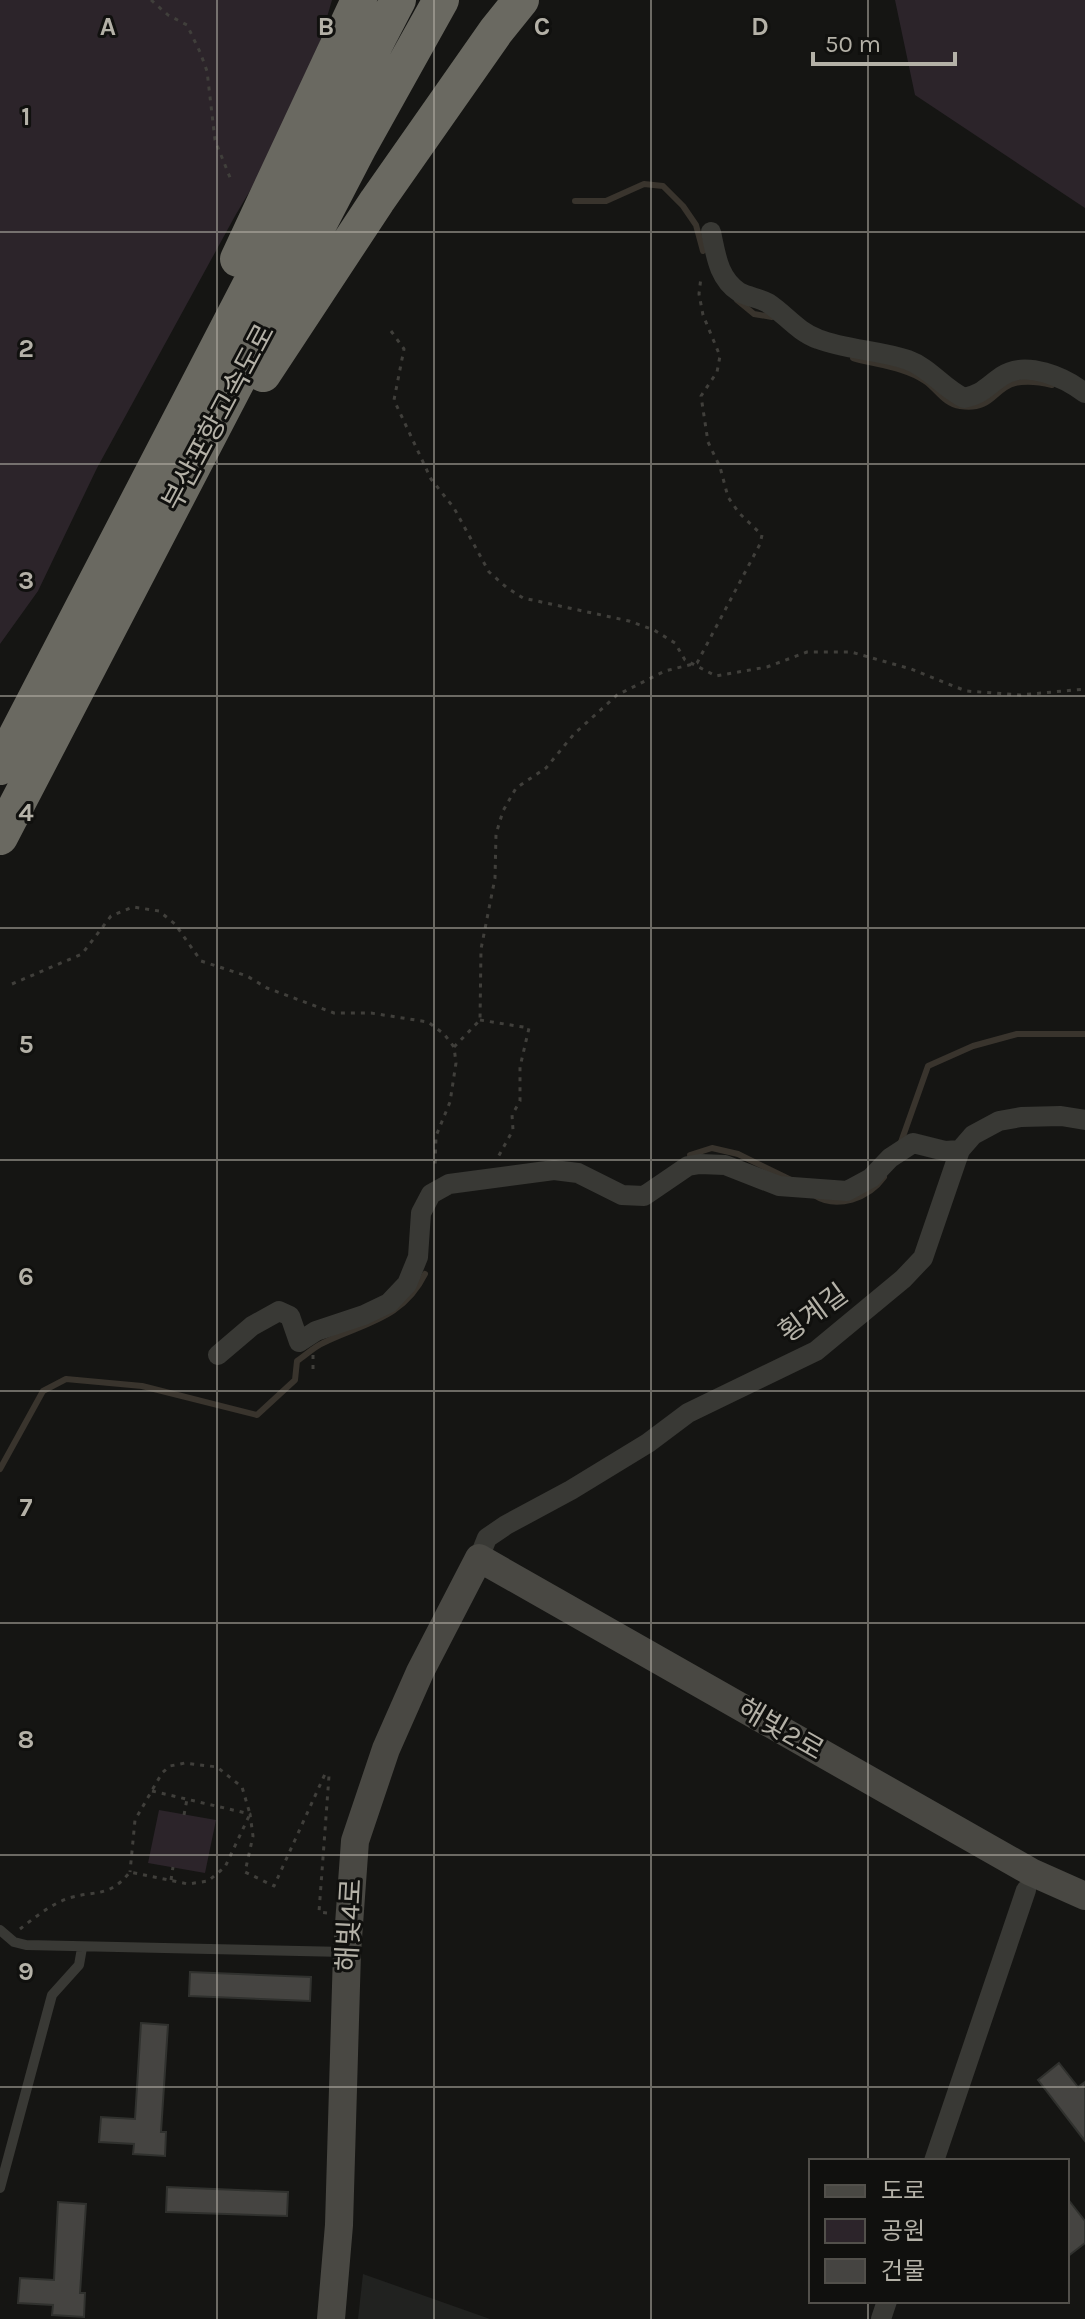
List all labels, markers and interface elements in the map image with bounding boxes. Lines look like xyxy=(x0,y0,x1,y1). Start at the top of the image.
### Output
text: A xyxy=(100,11,116,42)
text: B xyxy=(318,11,334,42)
text: C xyxy=(534,11,550,42)
text: D xyxy=(751,11,769,42)
scale bar xyxy=(813,16,955,66)
text: 50 m xyxy=(825,30,881,58)
text: 1 xyxy=(21,101,31,132)
street label: 부산포항고속도로 xyxy=(155,318,281,516)
text: 2 xyxy=(18,333,34,364)
text: 3 xyxy=(18,565,34,596)
text: 4 xyxy=(18,797,34,828)
text: 5 xyxy=(18,1029,34,1060)
text: 6 xyxy=(18,1261,34,1292)
street label: 횡계길 xyxy=(772,1277,854,1349)
text: 7 xyxy=(20,1492,33,1523)
street label: 해빛2로 xyxy=(732,1691,830,1767)
text: 8 xyxy=(18,1724,34,1755)
street label: 해빛4로 xyxy=(330,1878,368,1972)
text: 9 xyxy=(18,1956,34,1987)
legend xyxy=(809,2159,1069,2303)
text: 도로 xyxy=(881,2177,925,2205)
text: 공원 xyxy=(881,2217,925,2245)
text: 건물 xyxy=(881,2257,925,2285)

